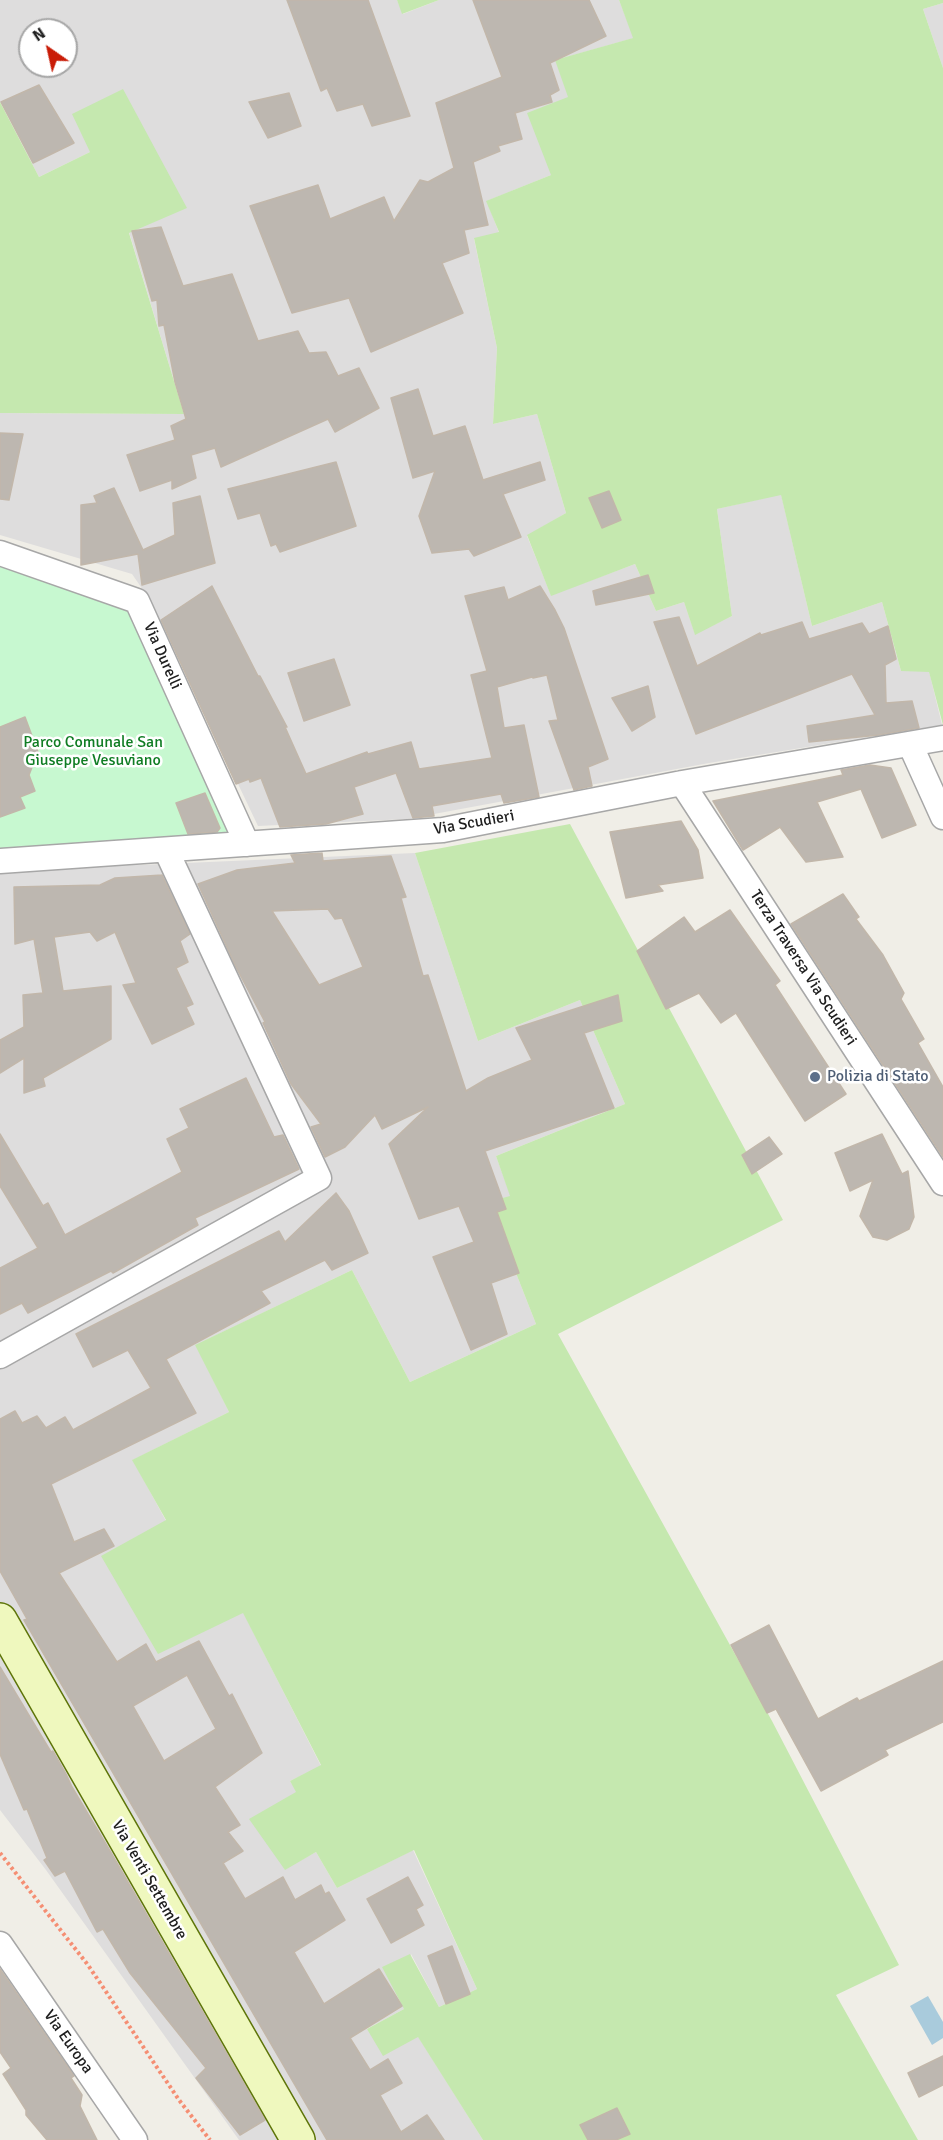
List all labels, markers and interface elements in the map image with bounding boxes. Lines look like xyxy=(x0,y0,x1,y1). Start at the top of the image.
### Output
north arrow xyxy=(18,18,78,78)
text: N xyxy=(29,23,49,46)
street label: Via Durelli xyxy=(139,620,185,692)
park label: Parco Comunale San Giuseppe Vesuviano xyxy=(23,733,163,771)
street label: Via Scudieri xyxy=(432,806,516,840)
street label: Terza Traversa Via Scudieri xyxy=(746,887,860,1049)
place label: Polizia di Stato xyxy=(827,1067,929,1087)
marker: Polizia di Stato xyxy=(808,1070,822,1084)
street label: Via Venti Settembre xyxy=(107,1817,191,1943)
street label: Via Europa xyxy=(39,2006,97,2078)

